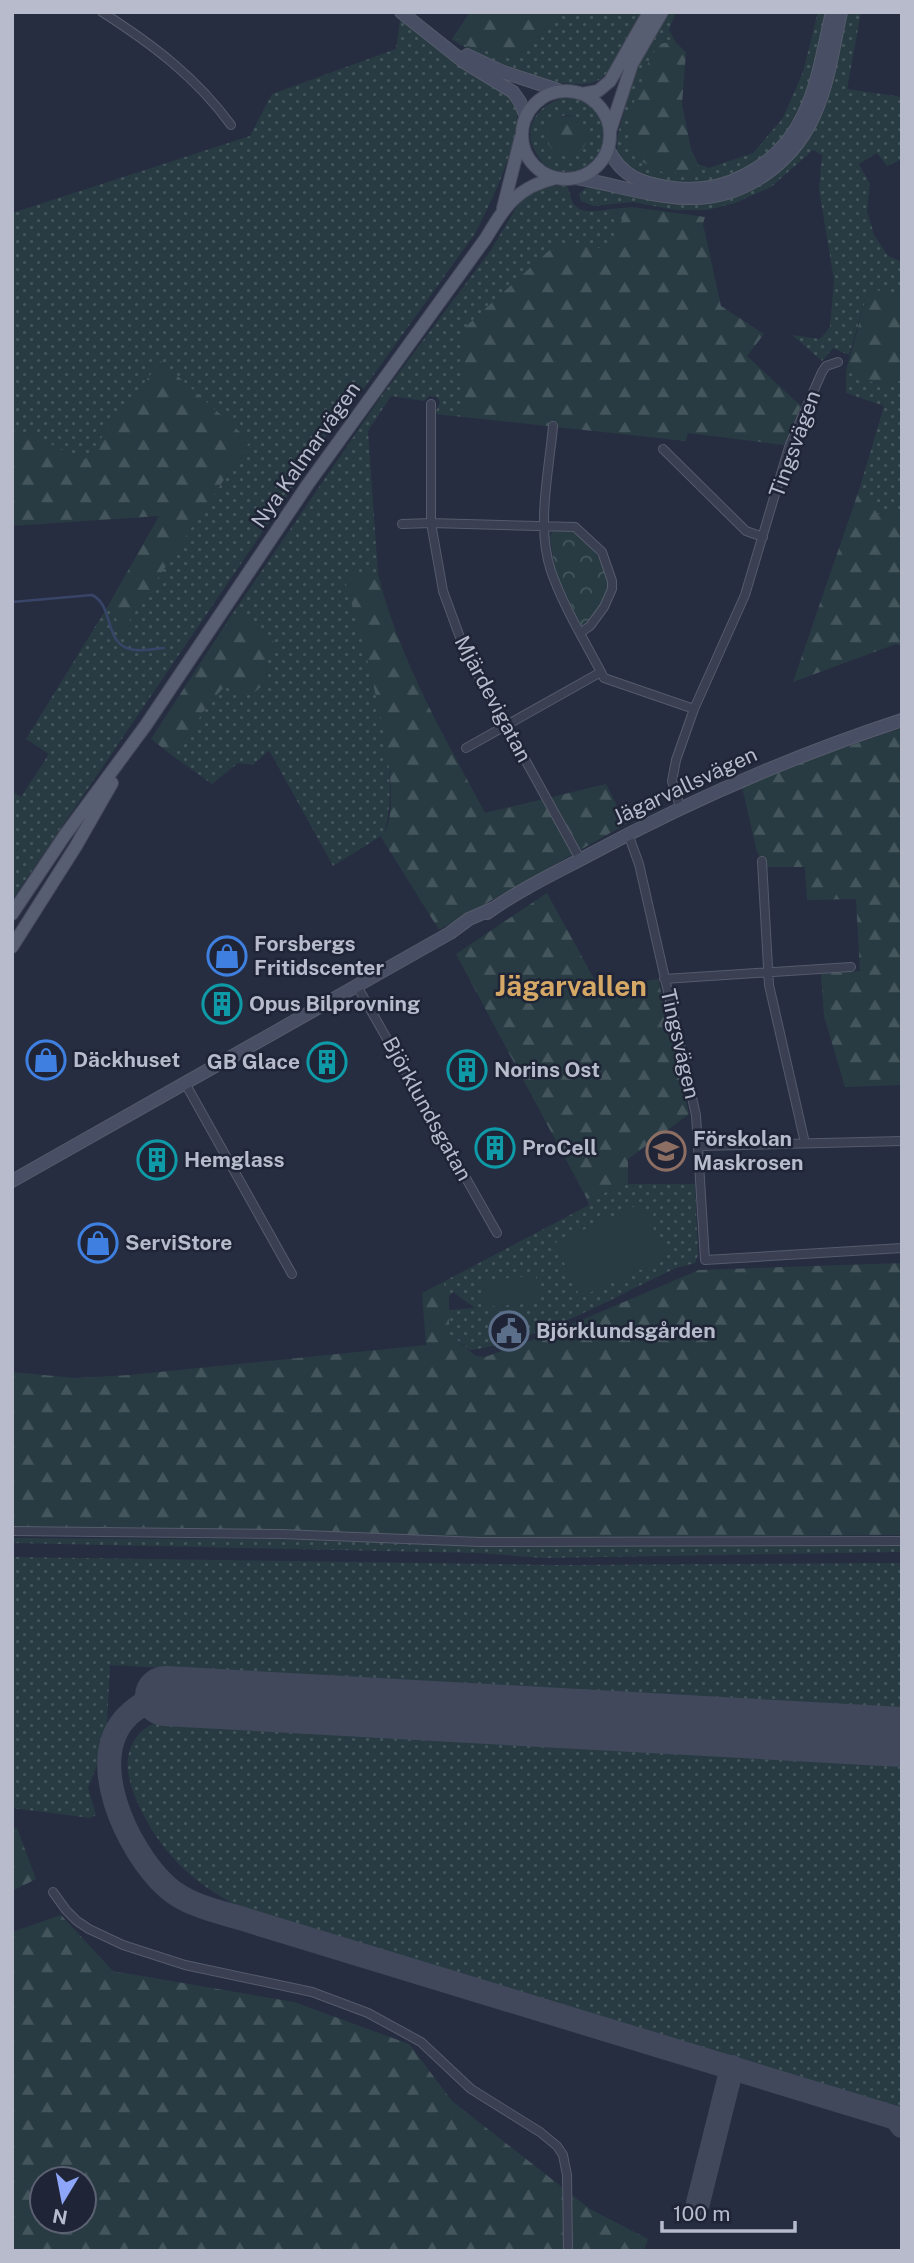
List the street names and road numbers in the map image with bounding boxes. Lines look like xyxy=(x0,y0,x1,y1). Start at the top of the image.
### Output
street label: Nya Kalmarvägen xyxy=(246,377,365,533)
street label: Tingsvägen xyxy=(764,387,825,501)
street label: Mjärdevigatan xyxy=(450,631,537,766)
street label: Jägarvallsvägen xyxy=(609,741,761,830)
street label: Tingsvägen xyxy=(656,987,705,1101)
street label: Björklundsgatan xyxy=(378,1032,477,1185)

